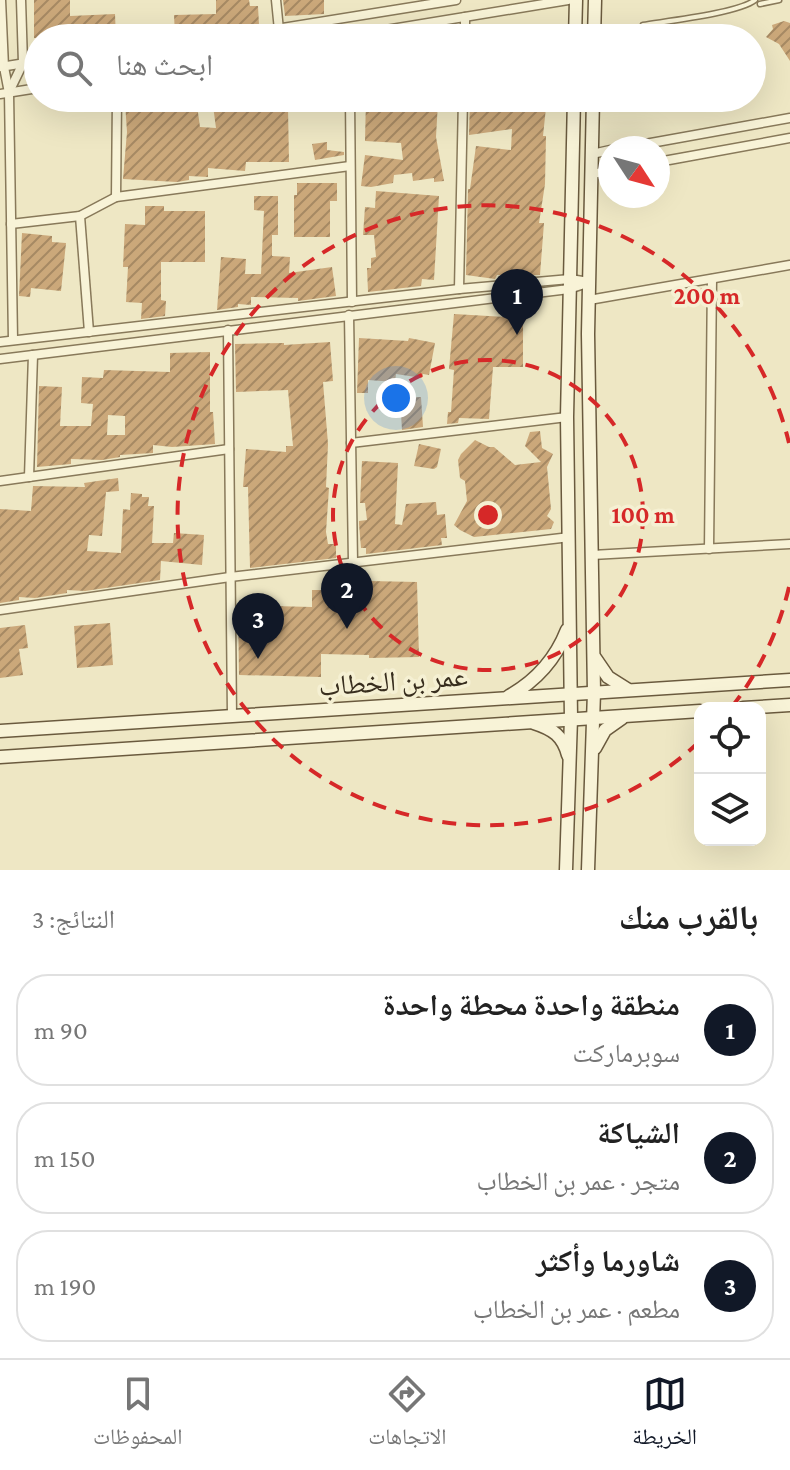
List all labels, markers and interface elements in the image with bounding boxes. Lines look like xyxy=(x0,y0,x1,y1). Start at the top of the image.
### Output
search box xyxy=(24,24,766,112)
icon: search xyxy=(52,46,96,90)
text: ابحث هنا xyxy=(116,48,213,81)
north arrow xyxy=(598,136,670,208)
pin: 1 xyxy=(491,269,543,335)
text: 200 m xyxy=(674,282,741,309)
your location xyxy=(376,378,416,418)
centre of rings xyxy=(474,501,502,529)
text: 100 m xyxy=(611,501,675,528)
pin: 2 xyxy=(321,563,373,629)
pin: 3 xyxy=(232,593,284,659)
street label: عمر بن الخطاب xyxy=(318,660,469,704)
map controls xyxy=(694,702,766,846)
button: locate xyxy=(694,702,766,774)
button: layers xyxy=(694,774,766,846)
text: بالقرب منك xyxy=(619,899,758,936)
text: النتائج: 3 xyxy=(32,905,115,934)
text: منطقة واحدة محطة واحدة xyxy=(383,988,680,1021)
text: 90 m xyxy=(34,1016,88,1045)
text: 1 xyxy=(725,1016,735,1045)
text: سوبرماركت xyxy=(573,1039,680,1068)
text: الشياكة xyxy=(597,1116,680,1149)
text: 150 m xyxy=(34,1144,95,1173)
text: 2 xyxy=(723,1144,737,1173)
text: متجر · عمر بن الخطاب xyxy=(476,1167,680,1196)
text: شاورما وأكثر xyxy=(536,1244,680,1277)
text: 190 m xyxy=(34,1272,96,1301)
text: 3 xyxy=(724,1272,736,1301)
text: مطعم · عمر بن الخطاب xyxy=(473,1295,680,1324)
tab: المحفوظات xyxy=(93,1372,182,1458)
tab: الاتجاهات xyxy=(368,1372,446,1458)
tab: الخريطة xyxy=(632,1372,697,1458)

